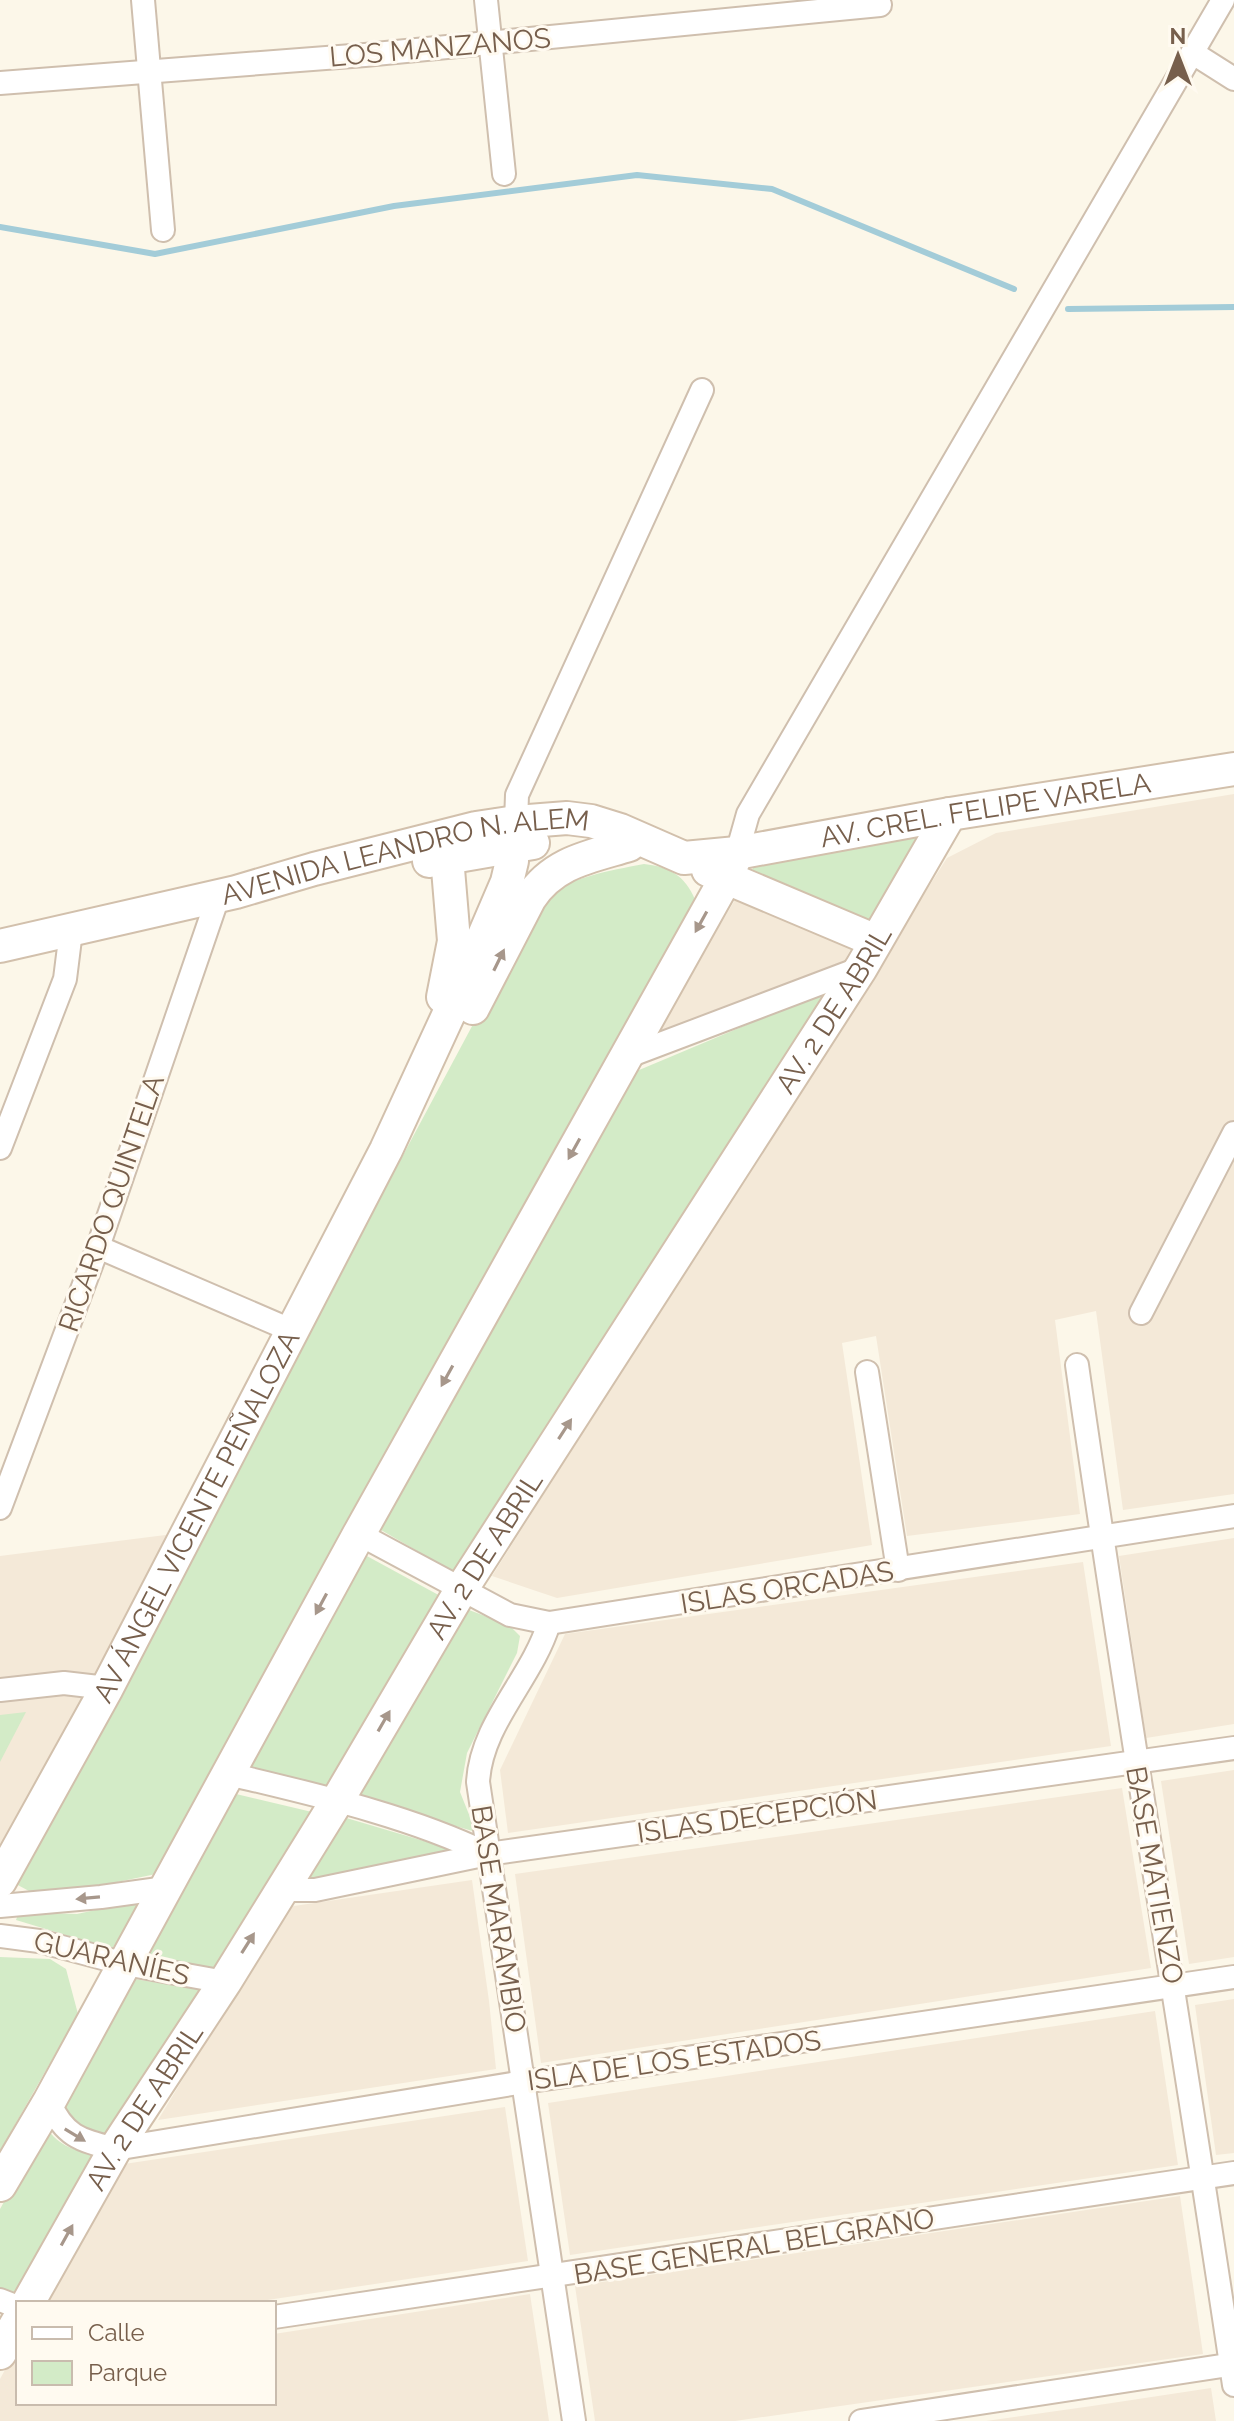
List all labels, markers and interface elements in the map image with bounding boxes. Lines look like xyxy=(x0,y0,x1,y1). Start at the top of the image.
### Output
north arrow xyxy=(1138,16,1218,96)
street label: LOS MANZANOS xyxy=(328,21,552,74)
text: N xyxy=(1170,23,1186,49)
street label: AV. CREL. FELIPE VARELA xyxy=(818,766,1153,854)
street label: AVENIDA LEANDRO N. ALEM xyxy=(218,802,591,912)
one-way arrow xyxy=(695,911,708,934)
street label: AV. 2 DE ABRIL xyxy=(769,921,899,1100)
one-way arrow xyxy=(492,948,506,971)
street label: RICARDO QUINTELA xyxy=(52,1070,171,1336)
one-way arrow xyxy=(567,1138,581,1160)
street label: AV ÁNGEL VICENTE PEÑALOZA xyxy=(86,1325,306,1708)
one-way arrow xyxy=(440,1365,454,1387)
one-way arrow xyxy=(557,1418,572,1439)
street label: AV. 2 DE ABRIL xyxy=(420,1466,549,1645)
street label: ISLAS ORCADAS xyxy=(678,1554,896,1621)
one-way arrow xyxy=(315,1592,328,1615)
one-way arrow xyxy=(377,1710,391,1732)
street label: BASE MATIENZO xyxy=(1119,1764,1190,1987)
street label: ISLAS DECEPCIÓN xyxy=(635,1783,879,1850)
street label: BASE MARAMBIO xyxy=(464,1803,533,2035)
one-way arrow xyxy=(75,1892,100,1905)
street label: GUARANÍES xyxy=(31,1925,193,1992)
one-way arrow xyxy=(241,1932,255,1954)
street label: AV. 2 DE ABRIL xyxy=(79,2018,210,2196)
street label: ISLA DE LOS ESTADOS xyxy=(525,2024,823,2097)
one-way arrow xyxy=(64,2128,86,2142)
street label: BASE GENERAL BELGRANO xyxy=(571,2202,937,2291)
one-way arrow xyxy=(60,2224,74,2246)
legend xyxy=(16,2301,276,2405)
text: Calle xyxy=(88,2318,145,2347)
text: Parque xyxy=(88,2358,167,2387)

